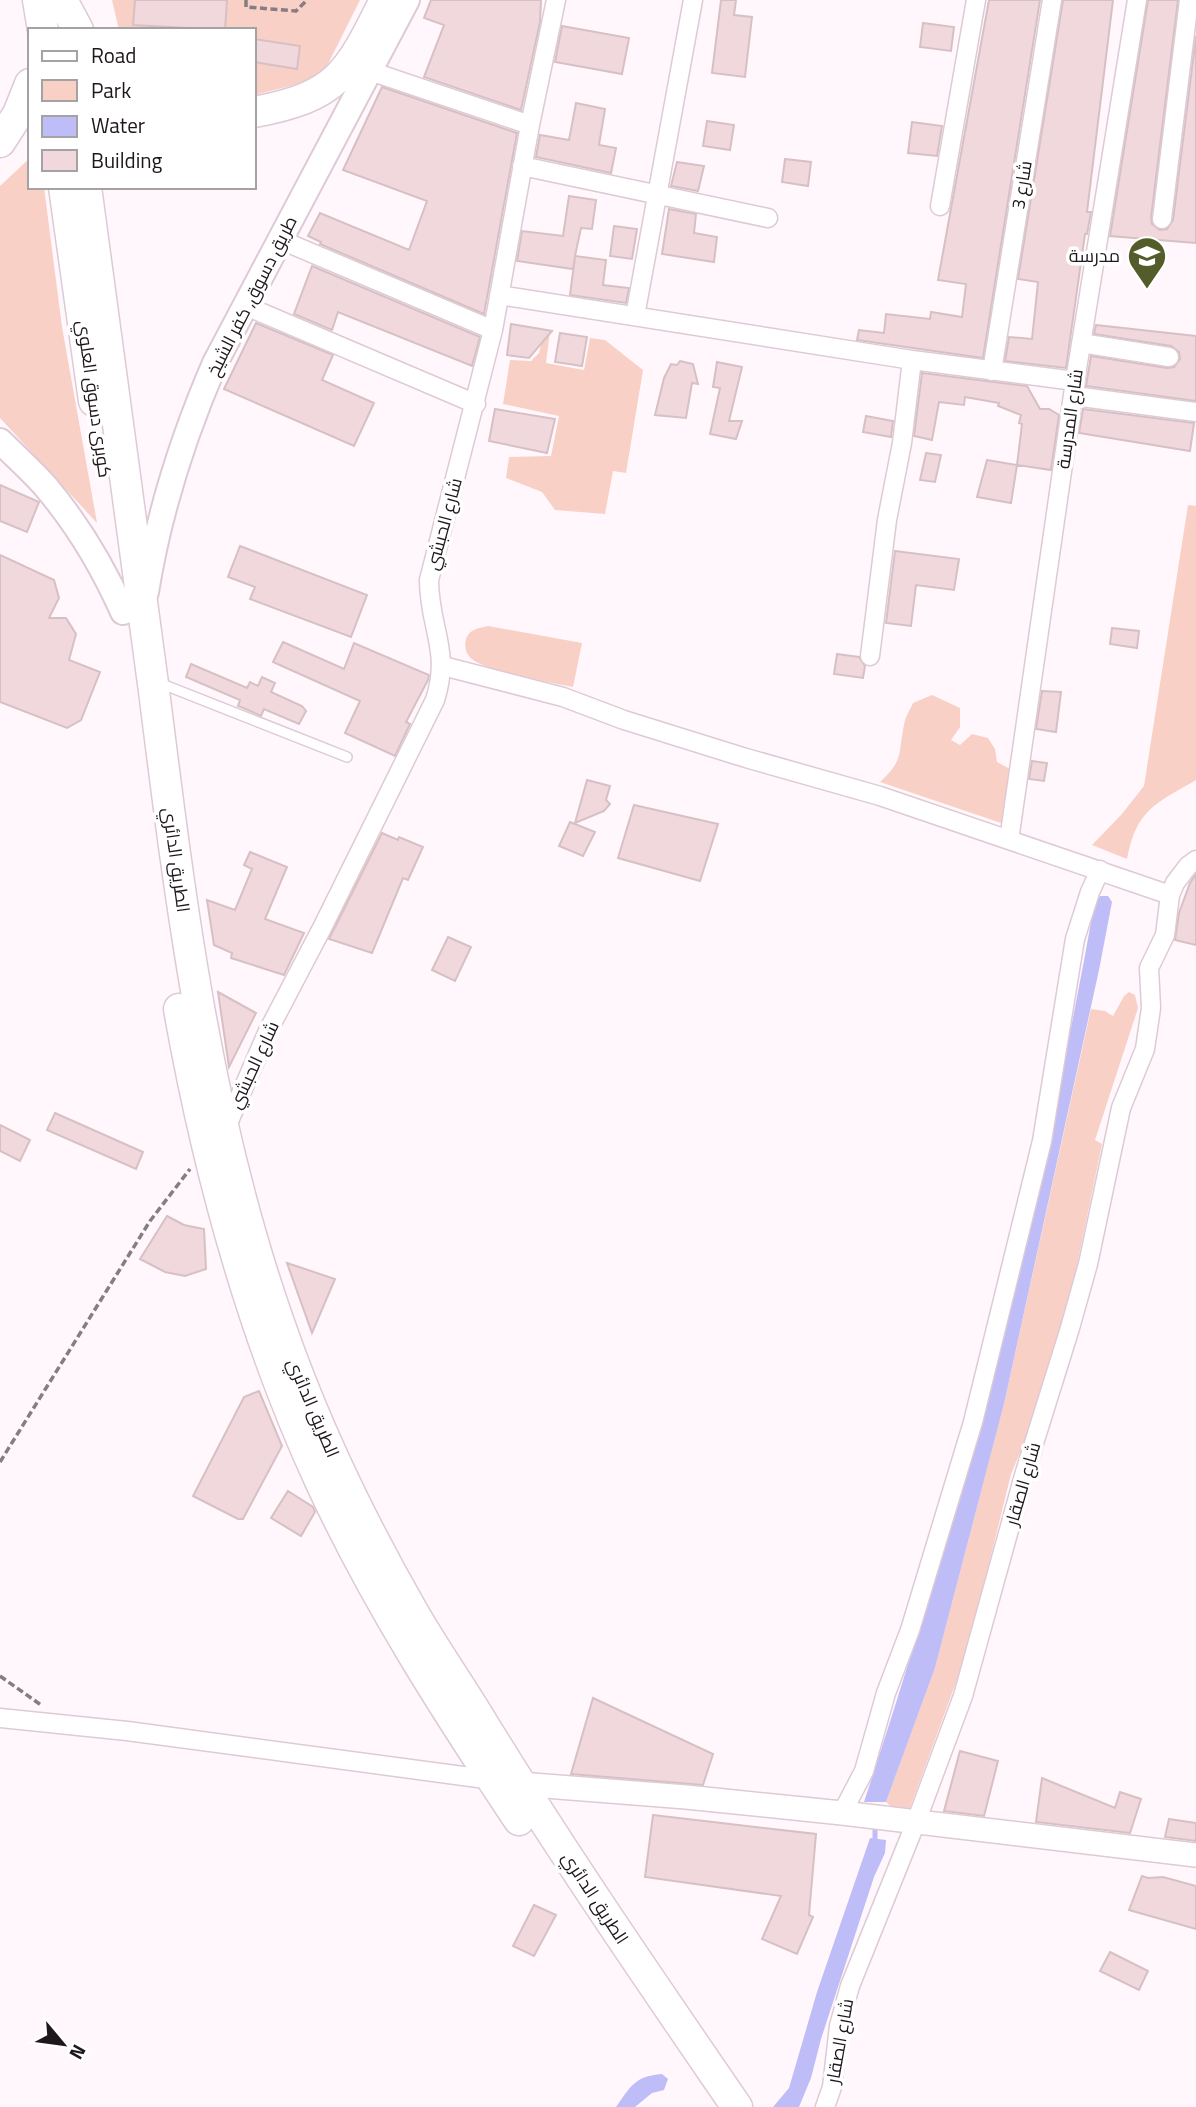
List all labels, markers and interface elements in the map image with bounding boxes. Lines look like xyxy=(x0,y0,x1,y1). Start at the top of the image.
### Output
legend xyxy=(28,28,256,189)
text: Road xyxy=(91,39,136,71)
text: Park xyxy=(91,74,131,106)
text: Water xyxy=(91,109,145,141)
text: Building xyxy=(91,144,163,176)
street label: شارع 3 xyxy=(1004,159,1039,211)
street label: طريق دسوق, كفر الشيخ xyxy=(199,211,304,381)
school or university icon: مدرسة xyxy=(1126,235,1168,290)
place label: مدرسة xyxy=(1069,242,1120,269)
street label: كوبرى دسوق العلوي xyxy=(69,318,119,480)
street label: شارع المدرسة xyxy=(1049,367,1090,471)
street label: شارع الحبشي xyxy=(418,475,469,573)
street label: الطريق الدائري xyxy=(155,806,197,914)
street label: شارع الحبشي xyxy=(221,1016,286,1113)
street label: الطريق الدائري xyxy=(279,1354,347,1462)
street label: شارع الصقار xyxy=(997,1439,1047,1530)
street label: الطريق الدائري xyxy=(555,1846,635,1950)
street label: شارع الصقار xyxy=(819,1996,860,2086)
north arrow xyxy=(28,2009,98,2079)
text: N xyxy=(62,2040,94,2065)

